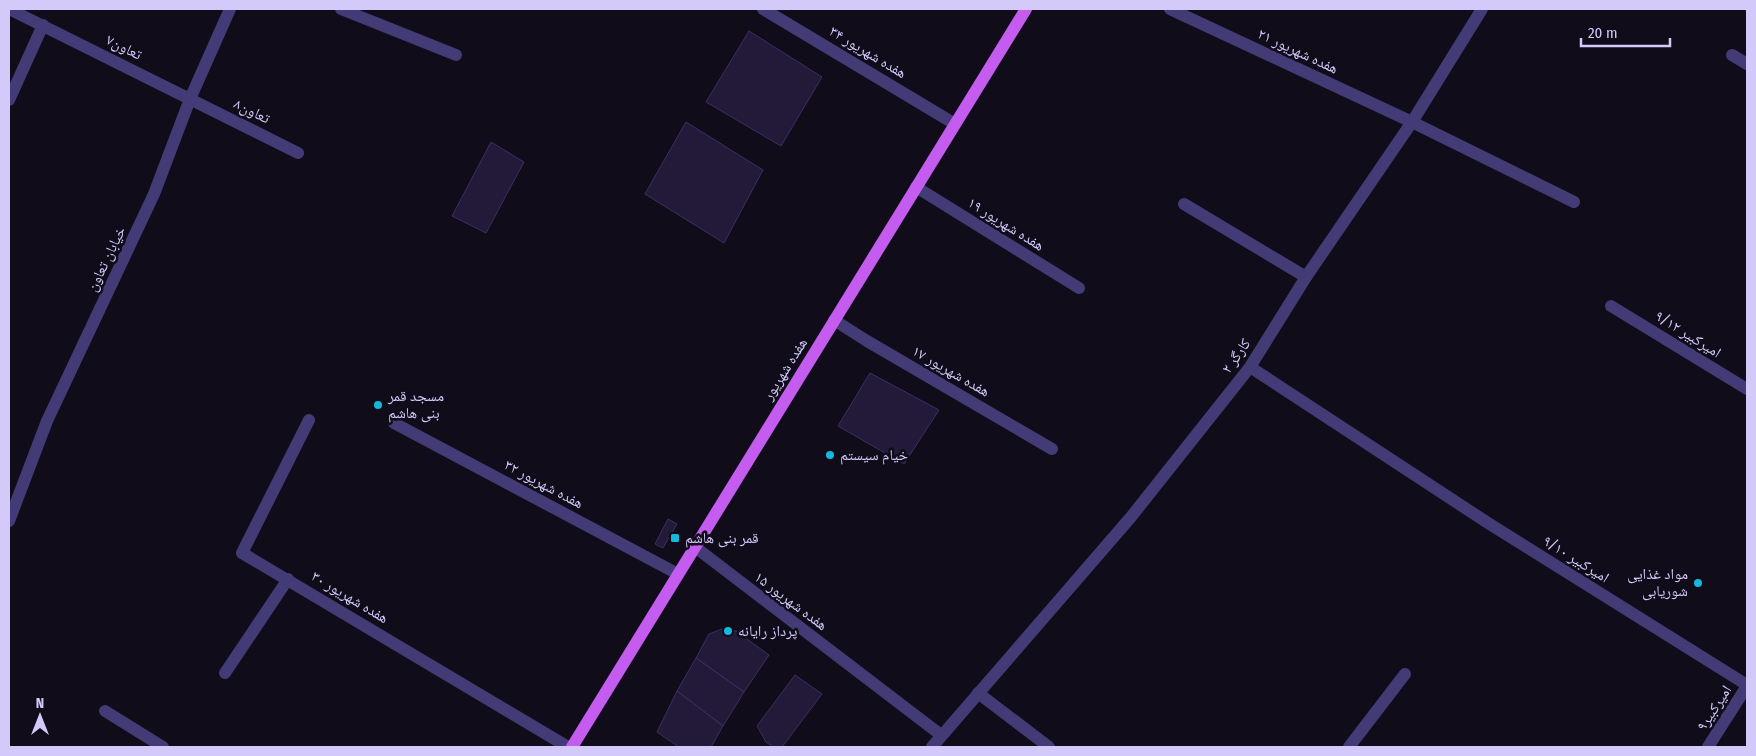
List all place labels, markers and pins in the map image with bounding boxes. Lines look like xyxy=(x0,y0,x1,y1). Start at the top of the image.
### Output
place label: مسجد قمر بنی هاشم xyxy=(387,387,444,423)
marker: مسجد قمر بنی هاشم xyxy=(372,399,384,411)
place label: خیام سیستم xyxy=(840,446,909,465)
marker: خیام سیستم xyxy=(824,449,836,461)
place label: قمر بنی هاشم xyxy=(685,529,759,548)
marker: قمر بنی هاشم xyxy=(669,532,681,544)
place label: مواد غذایی شوریابی xyxy=(1627,565,1688,601)
marker: مواد غذایی شوریابی xyxy=(1692,577,1704,589)
place label: پرداز رایانه xyxy=(738,622,798,640)
marker: پرداز رایانه xyxy=(722,625,734,637)

